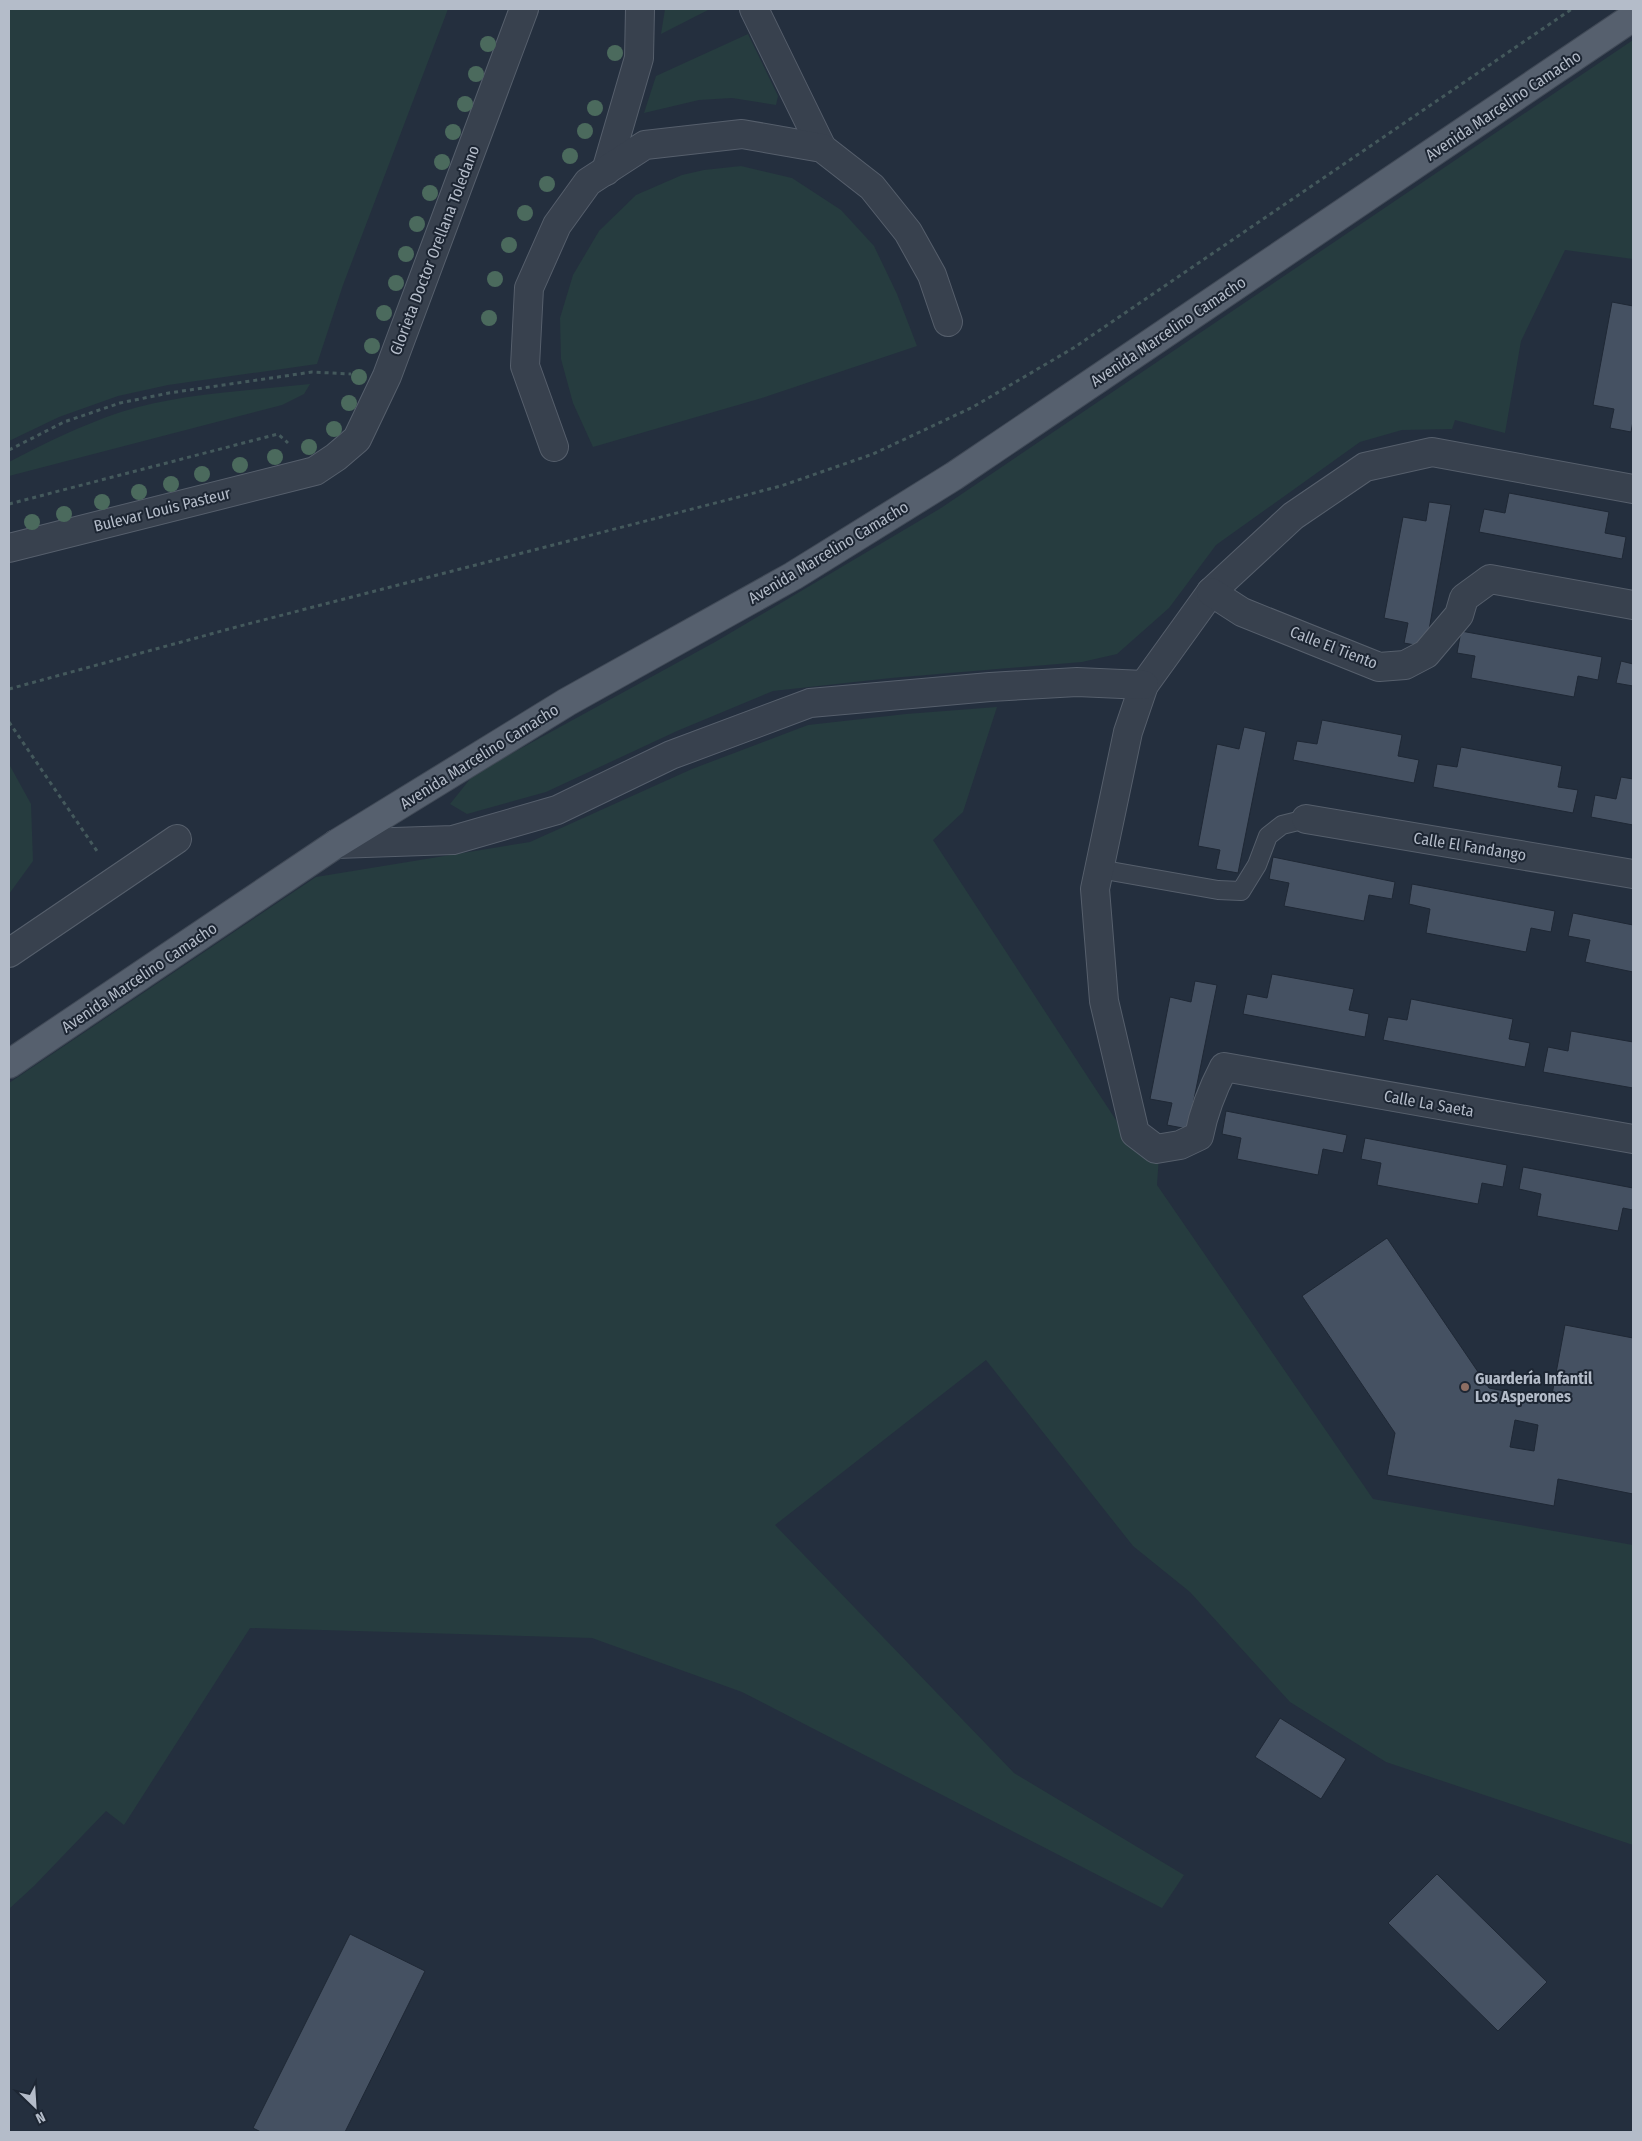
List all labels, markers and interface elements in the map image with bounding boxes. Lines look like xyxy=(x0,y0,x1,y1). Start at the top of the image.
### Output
street label: Avenida Marcelino Camacho xyxy=(1422,46,1585,165)
street label: Glorieta Doctor Orellana Toledano xyxy=(386,143,483,358)
street label: Avenida Marcelino Camacho xyxy=(1087,272,1250,391)
street label: Bulevar Louis Pasteur xyxy=(92,483,233,536)
street label: Avenida Marcelino Camacho xyxy=(745,497,912,608)
street label: Calle El Tiento xyxy=(1287,622,1380,673)
street label: Avenida Marcelino Camacho xyxy=(396,700,562,813)
street label: Calle El Fandango xyxy=(1412,828,1528,865)
street label: Avenida Marcelino Camacho xyxy=(58,918,221,1037)
street label: Calle La Saeta xyxy=(1383,1086,1475,1121)
place label: Guardería Infantil Los Asperones xyxy=(1475,1369,1593,1406)
marker: Guardería Infantil Los Asperones xyxy=(1459,1381,1471,1393)
north arrow xyxy=(10,2081,60,2131)
text: N xyxy=(33,2108,48,2127)

